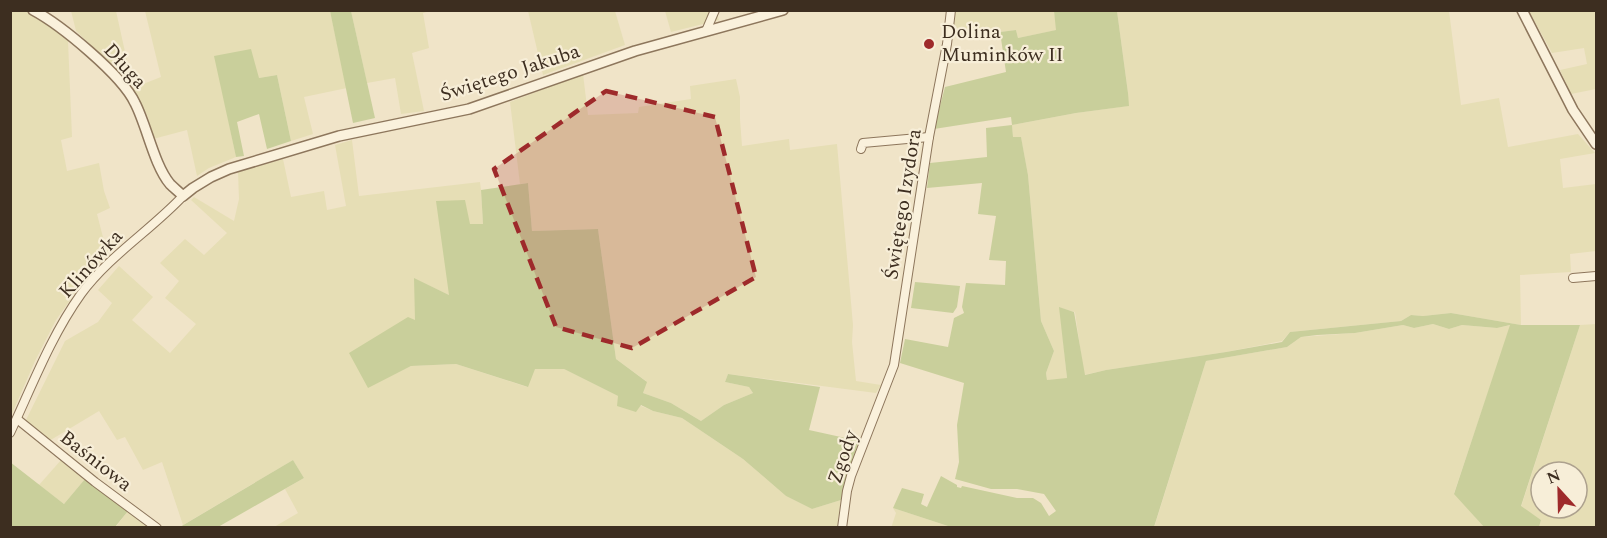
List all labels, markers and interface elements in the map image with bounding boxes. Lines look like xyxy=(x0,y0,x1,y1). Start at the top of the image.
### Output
place label: Dolina Muminków II xyxy=(941,17,1064,70)
street label: Długa xyxy=(96,36,154,96)
street label: Świętego Jakuba xyxy=(436,36,584,110)
marker: Dolina Muminków II xyxy=(922,37,936,51)
street label: Świętego Izydora xyxy=(876,126,930,282)
street label: Klinówka xyxy=(52,222,130,305)
street label: Baśniowa xyxy=(53,423,139,499)
street label: Zgody xyxy=(820,425,867,488)
north arrow xyxy=(1529,460,1589,520)
text: N xyxy=(1543,463,1564,491)

